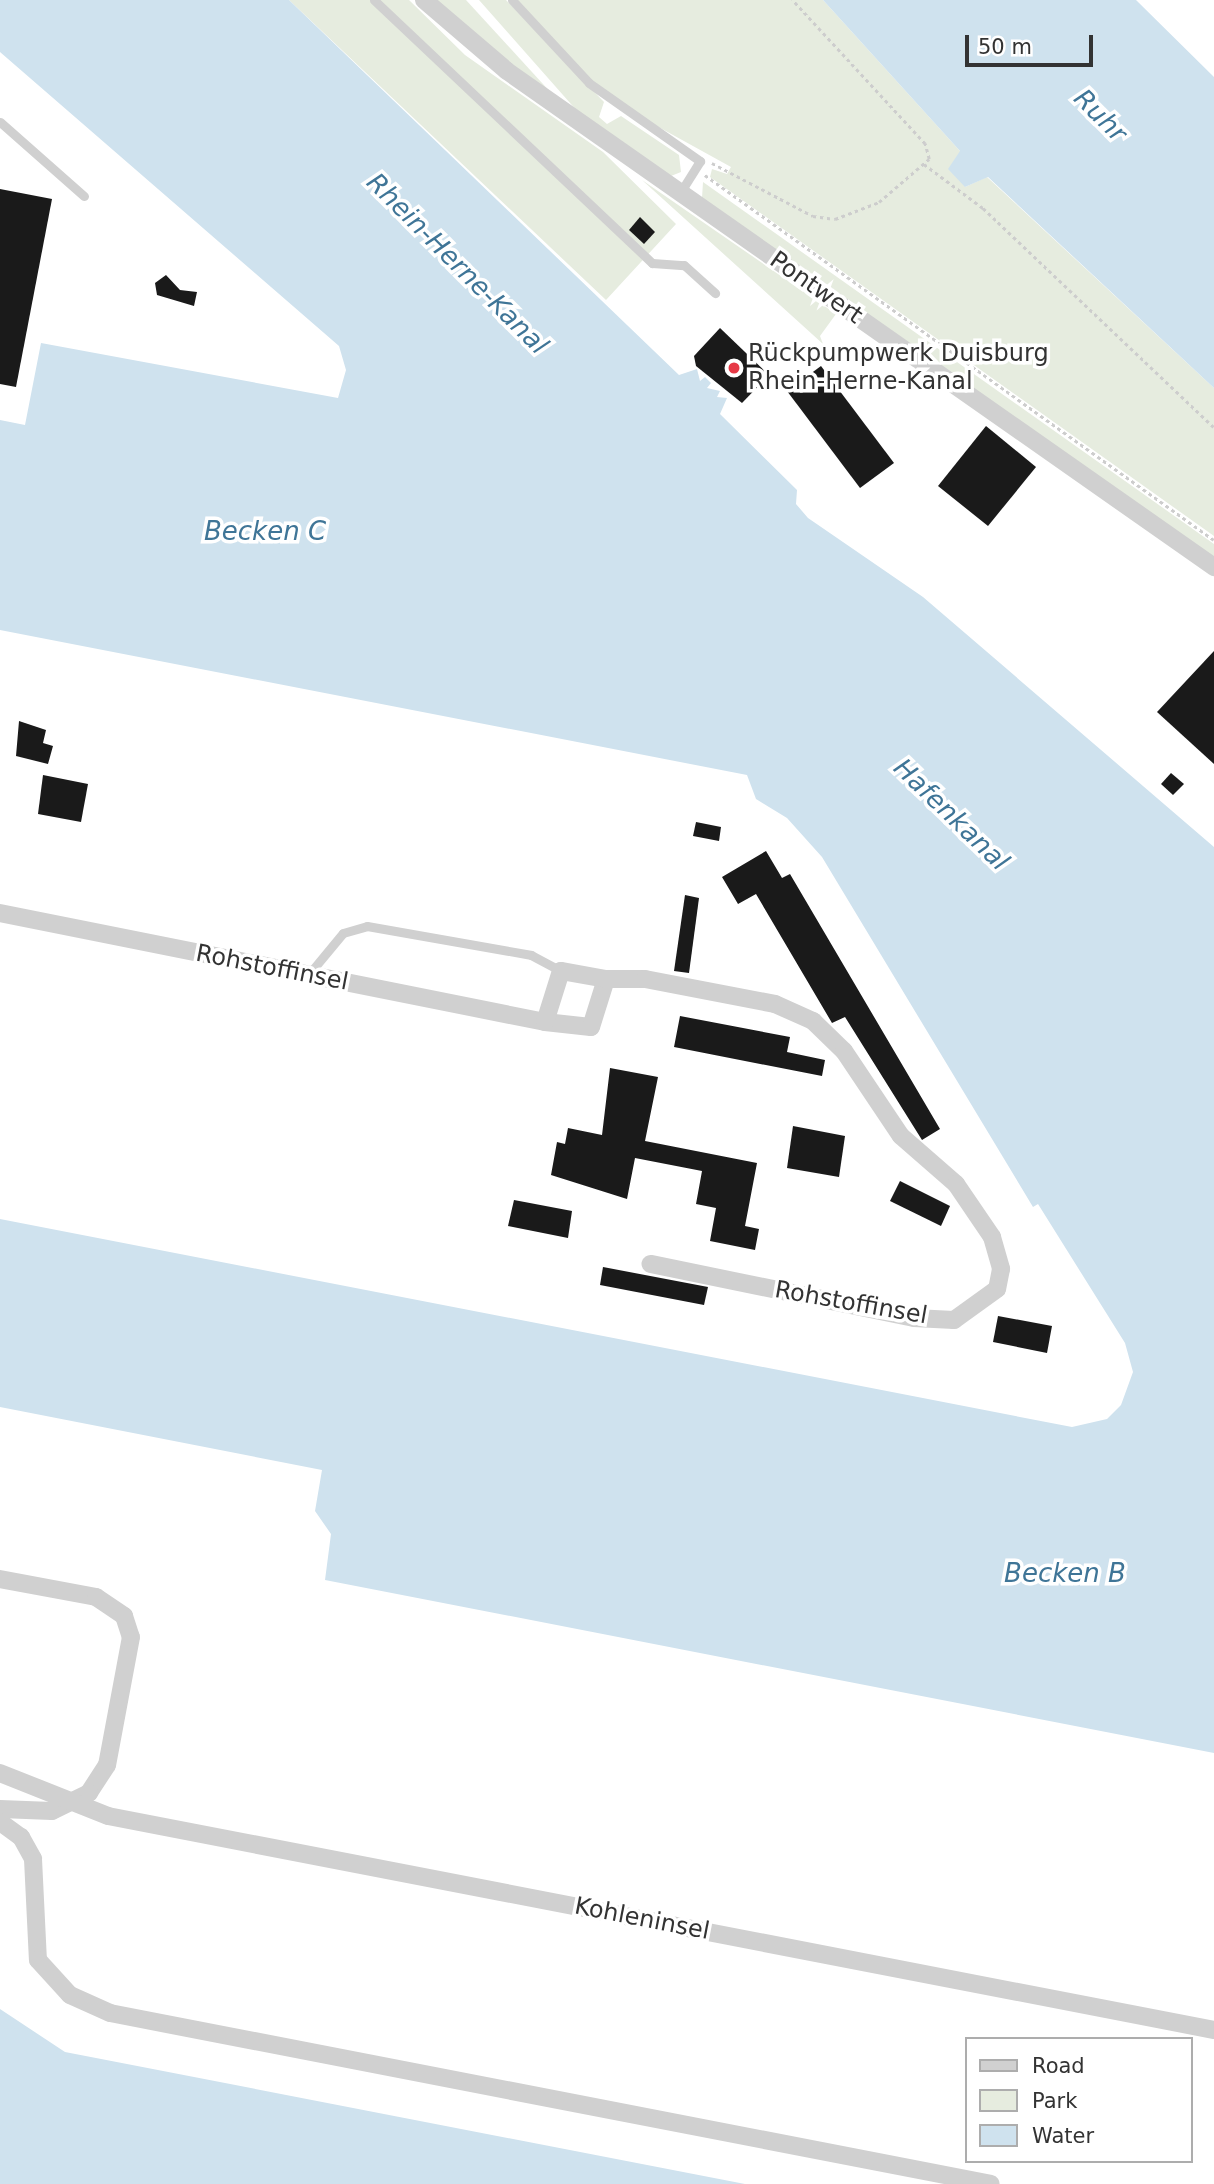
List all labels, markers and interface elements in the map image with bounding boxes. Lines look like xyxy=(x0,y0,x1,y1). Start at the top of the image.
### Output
scale bar xyxy=(969,21,1097,65)
text: 50 m xyxy=(978,35,1032,59)
water label: Ruhr xyxy=(1067,83,1133,149)
water label: Rhein-Herne-Kanal xyxy=(360,167,554,361)
street label: Pontwert xyxy=(764,246,868,330)
place label: Rückpumpwerk Duisburg Rhein-Herne-Kanal xyxy=(748,340,1049,396)
marker: Rückpumpwerk Duisburg Rhein-Herne-Kanal xyxy=(726,360,742,376)
water label: Becken C xyxy=(204,516,326,548)
water label: Hafenkanal xyxy=(887,752,1015,878)
street label: Rohstoffinsel xyxy=(193,939,351,997)
street label: Rohstoffinsel xyxy=(772,1275,930,1331)
water label: Becken B xyxy=(1004,1558,1126,1590)
street label: Kohleninsel xyxy=(572,1892,712,1946)
legend xyxy=(965,2037,1193,2163)
text: Road xyxy=(1032,2054,1085,2078)
text: Park xyxy=(1032,2089,1077,2113)
text: Water xyxy=(1032,2124,1094,2148)

